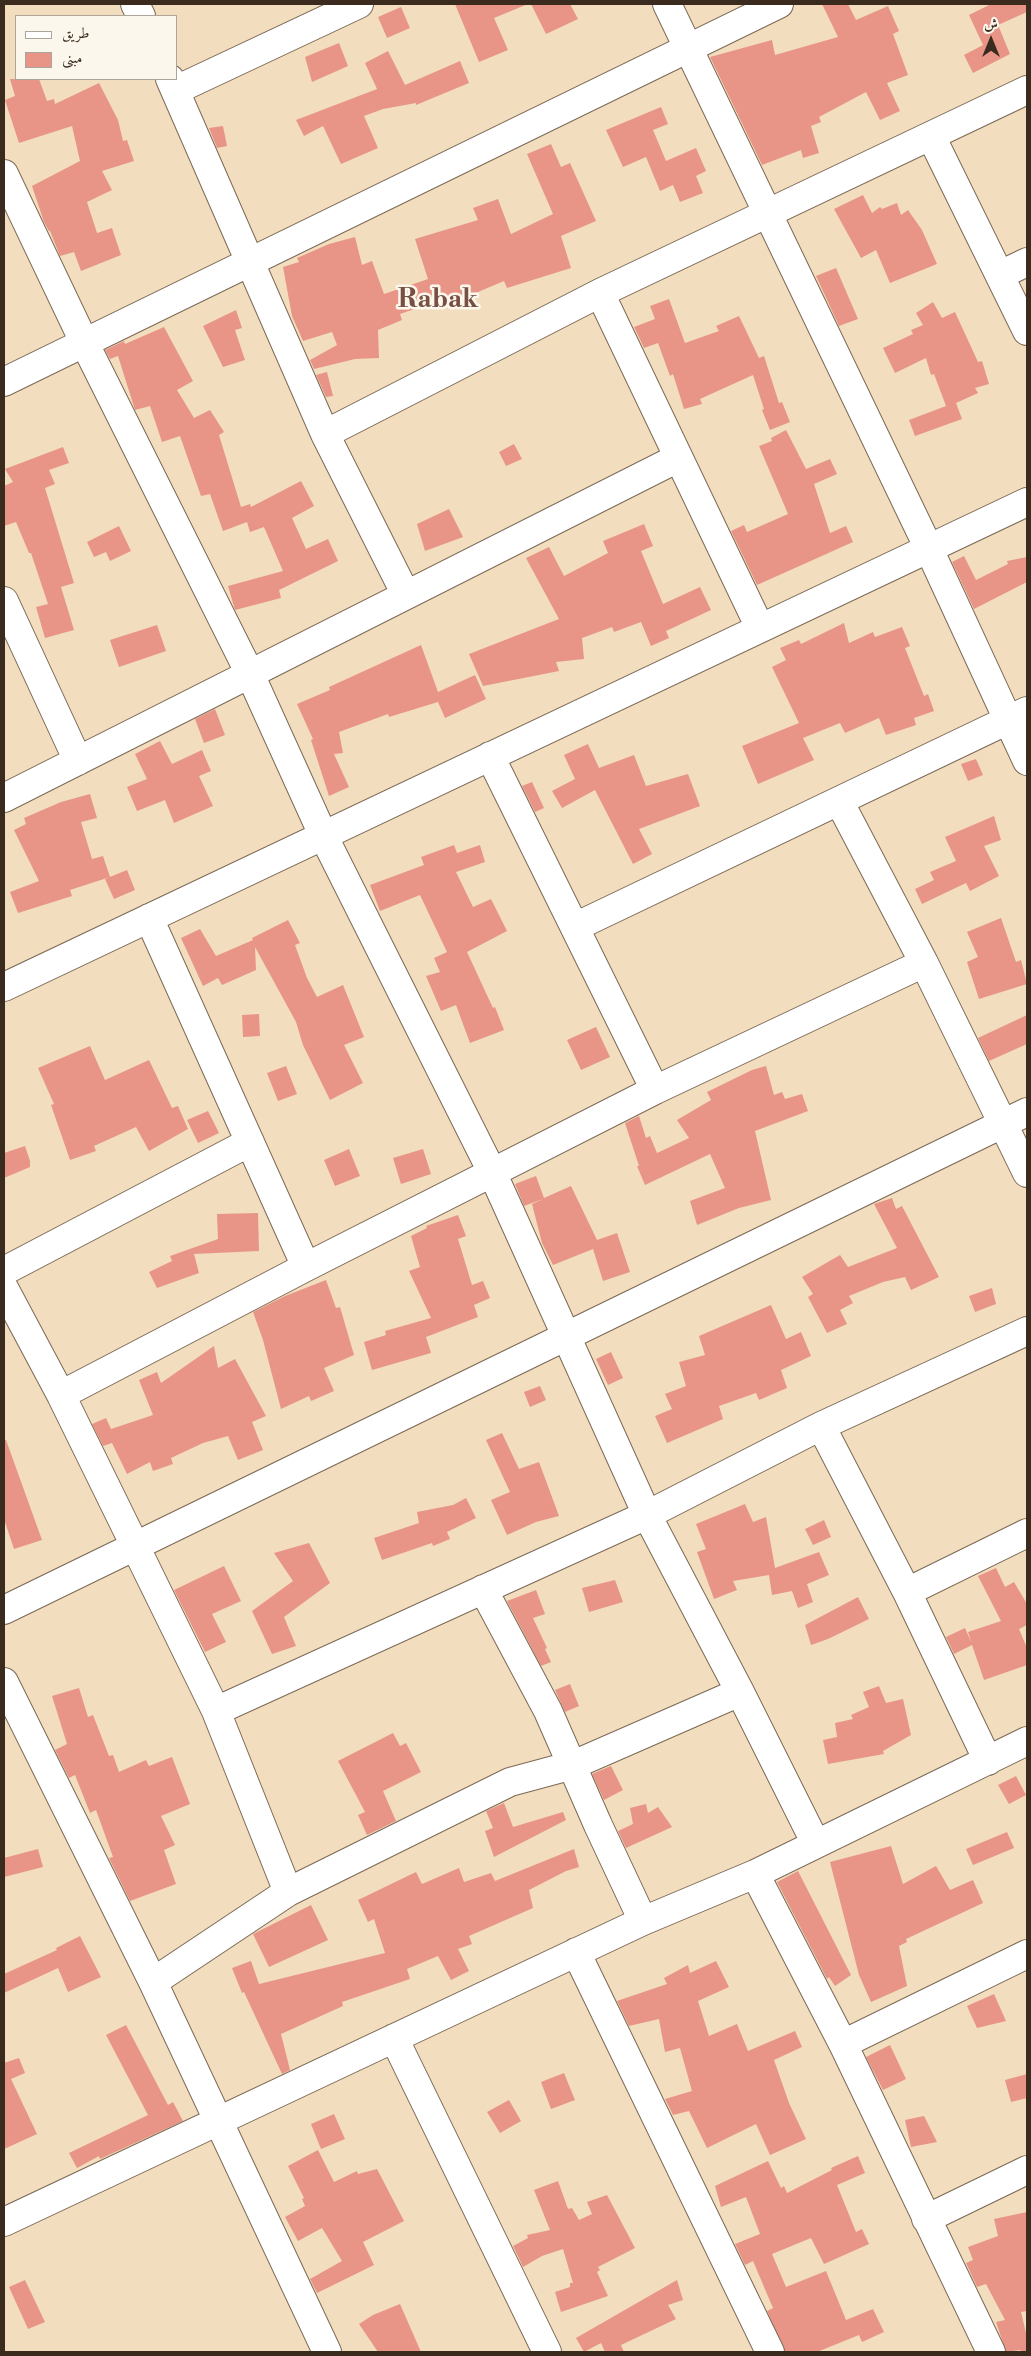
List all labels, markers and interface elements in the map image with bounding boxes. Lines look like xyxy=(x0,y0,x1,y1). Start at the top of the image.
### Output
legend xyxy=(15,15,178,80)
north arrow xyxy=(966,15,1016,65)
text: ش xyxy=(984,16,998,34)
text: طريق xyxy=(62,24,89,43)
text: مبنى xyxy=(62,49,82,68)
district label: Rabak xyxy=(398,285,478,317)

